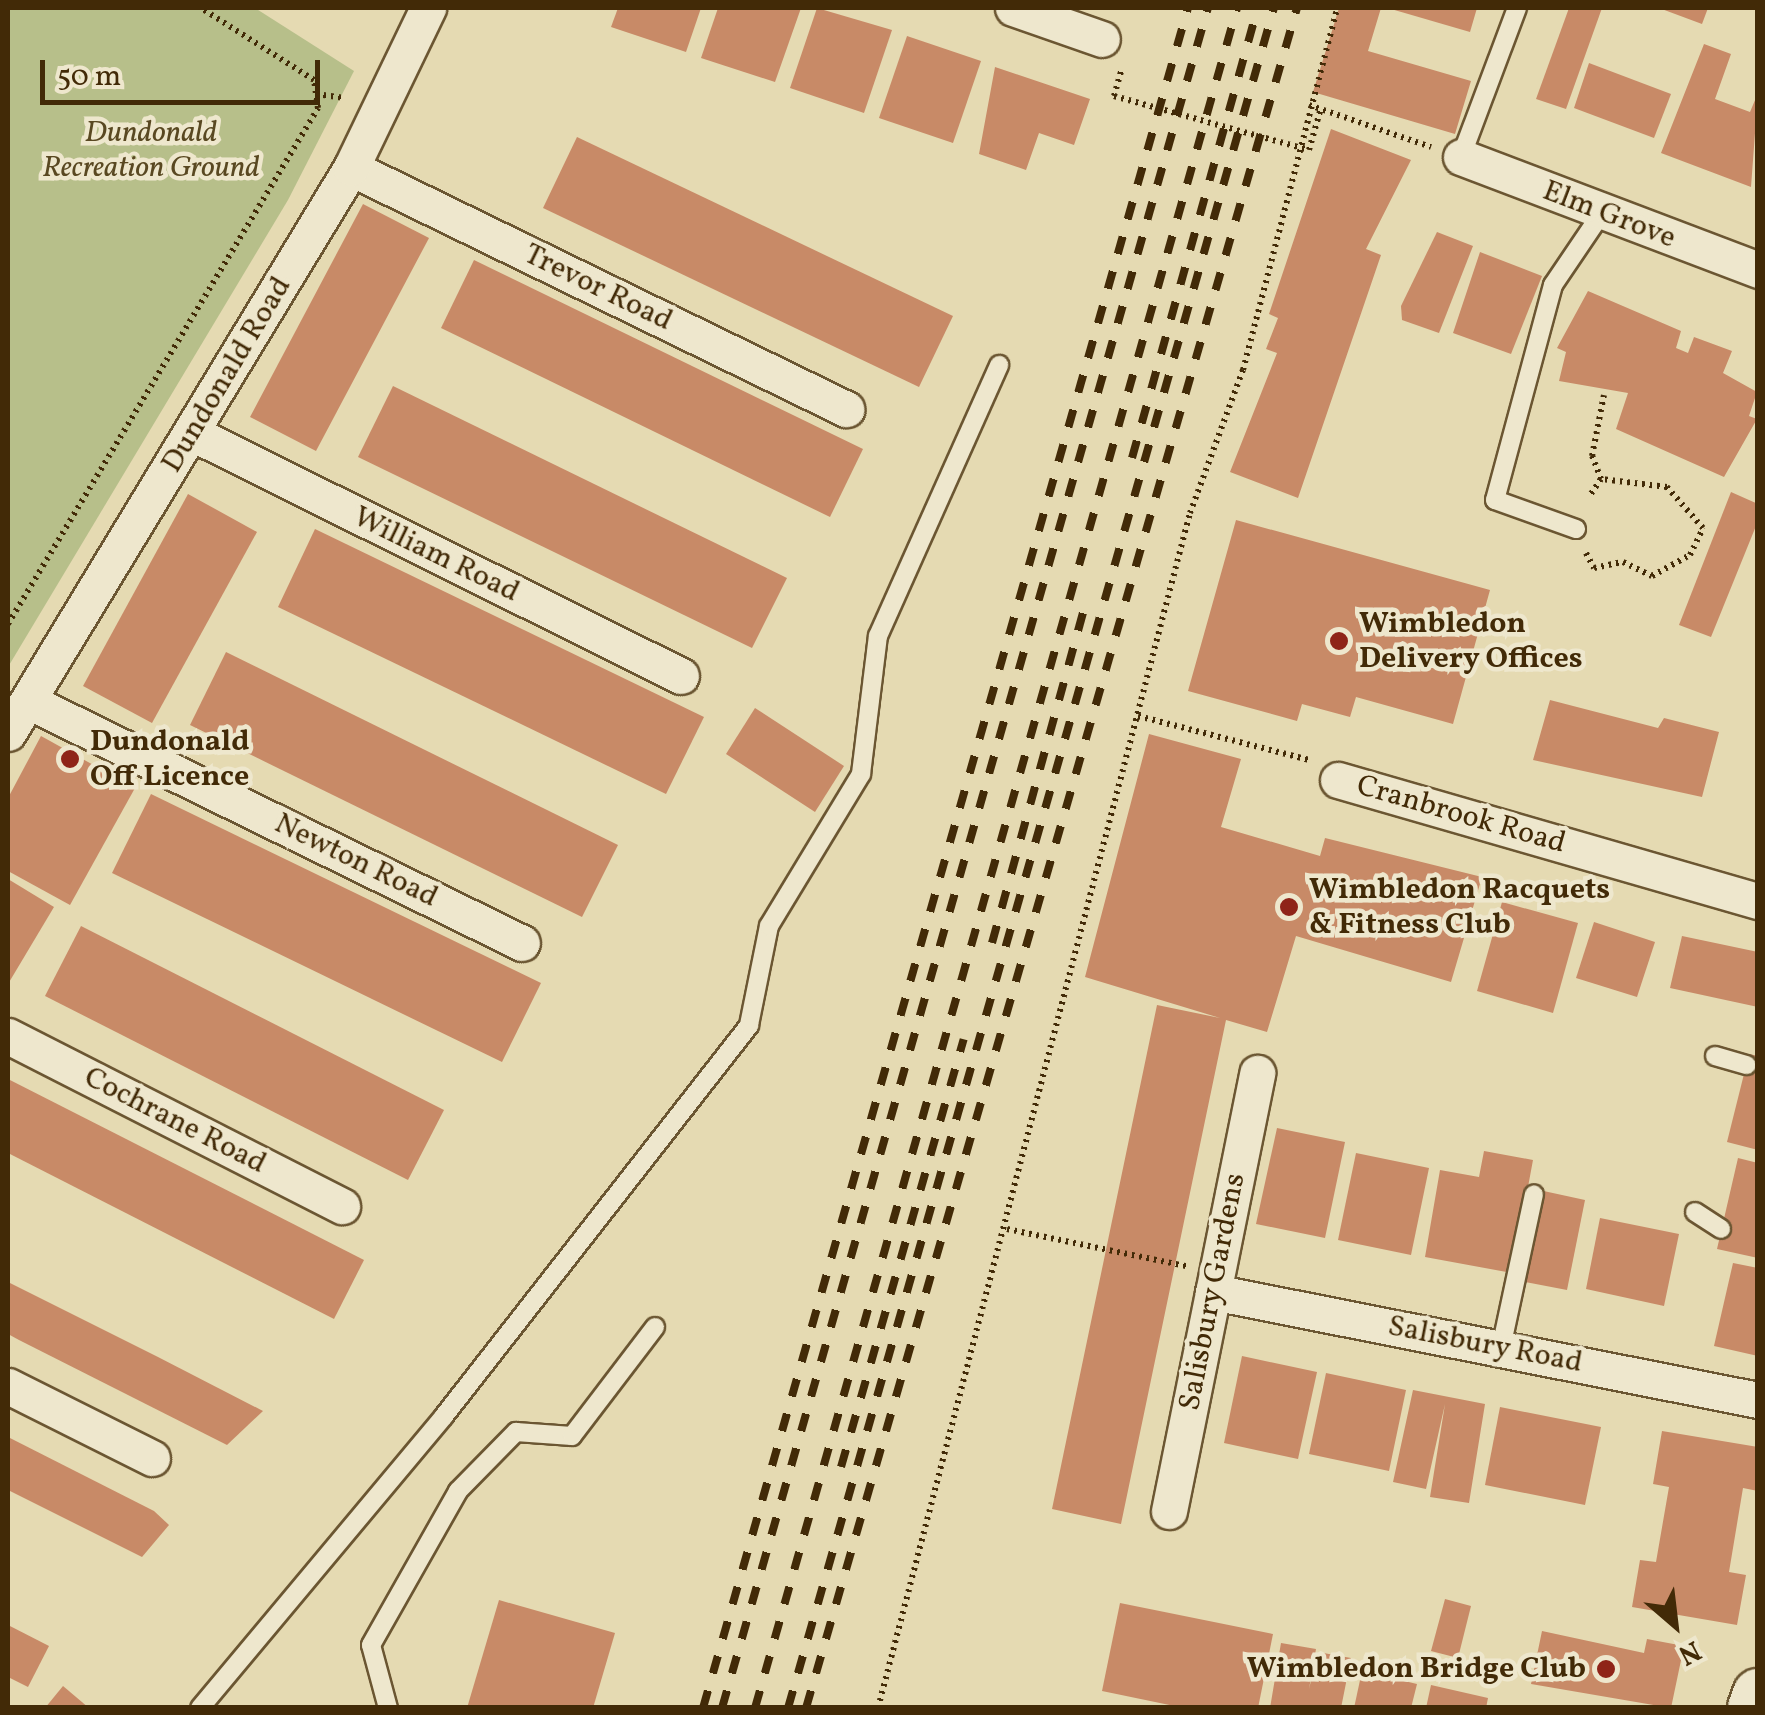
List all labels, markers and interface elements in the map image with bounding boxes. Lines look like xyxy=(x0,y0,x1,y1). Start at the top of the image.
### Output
scale bar xyxy=(45,40,325,102)
text: 50 m xyxy=(57,56,121,98)
park label: Dundonald Recreation Ground xyxy=(42,115,260,186)
street label: Elm Grove xyxy=(1537,173,1681,257)
street label: Trevor Road xyxy=(518,237,678,339)
street label: Dundonald Road xyxy=(154,271,300,479)
street label: William Road xyxy=(347,499,525,611)
place label: Wimbledon Delivery Offices xyxy=(1359,606,1583,676)
marker: Wimbledon Delivery Offices xyxy=(1328,630,1350,652)
place label: Dundonald Off Licence xyxy=(90,724,250,794)
marker: Dundonald Off Licence xyxy=(59,748,81,770)
street label: Cranbrook Road xyxy=(1352,768,1570,862)
street label: Newton Road xyxy=(268,806,444,916)
place label: Wimbledon Racquets & Fitness Club xyxy=(1309,872,1610,942)
marker: Wimbledon Racquets & Fitness Club xyxy=(1278,896,1300,918)
street label: Cochrane Road xyxy=(78,1060,272,1182)
street label: Salisbury Gardens xyxy=(1172,1170,1254,1414)
street label: Salisbury Road xyxy=(1384,1308,1586,1382)
north arrow xyxy=(1625,1575,1725,1675)
text: N xyxy=(1671,1630,1707,1674)
place label: Wimbledon Bridge Club xyxy=(1247,1651,1586,1687)
marker: Wimbledon Bridge Club xyxy=(1595,1658,1617,1680)

